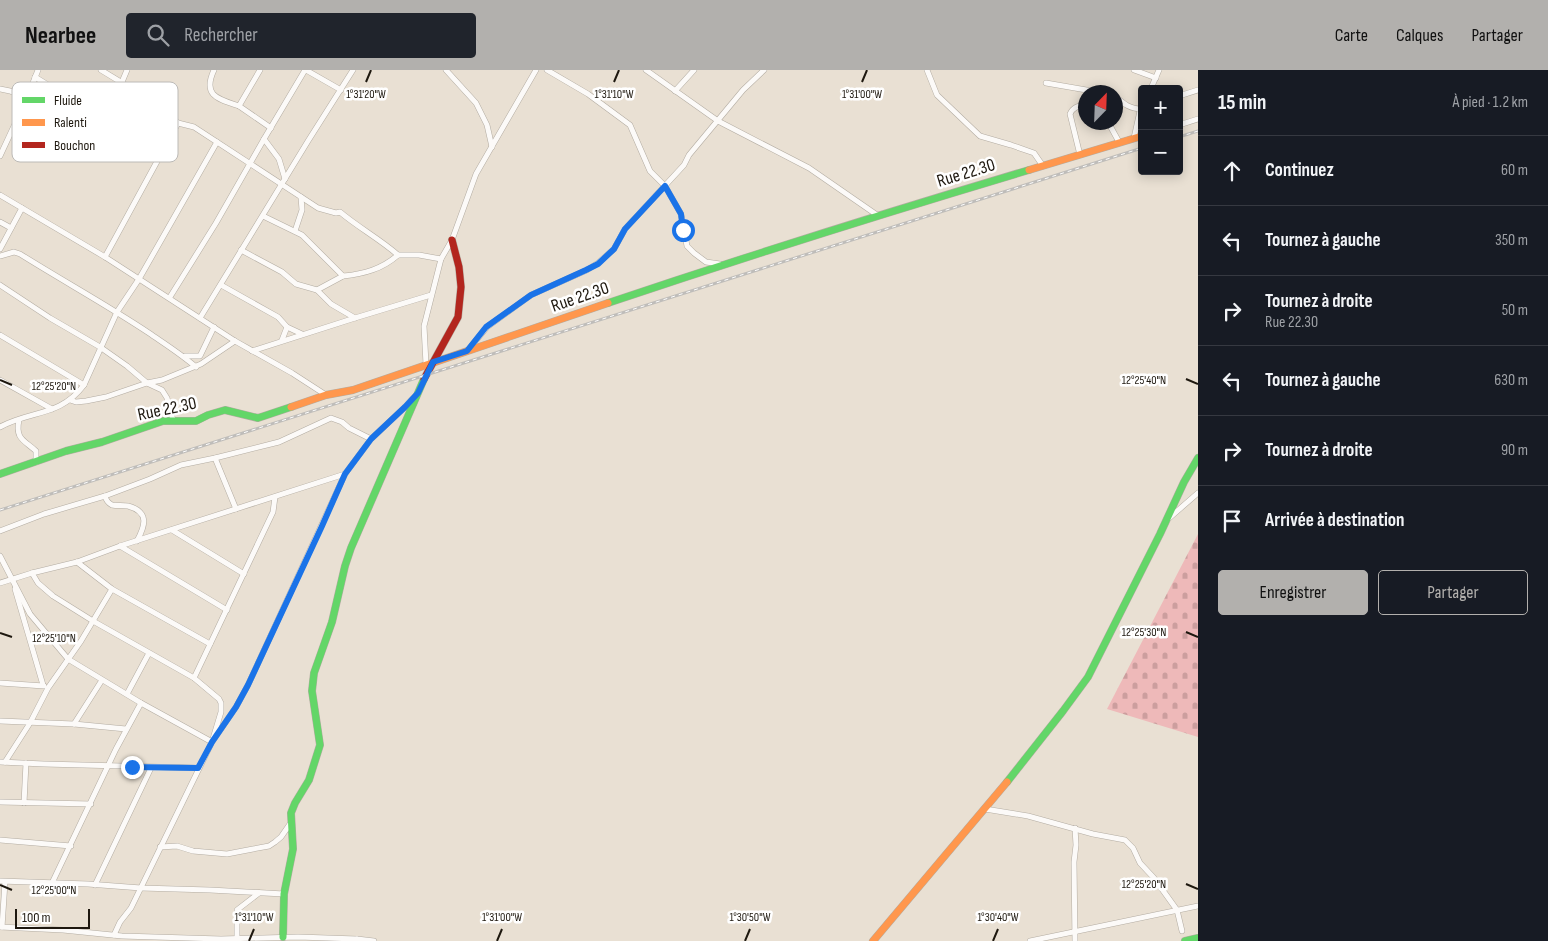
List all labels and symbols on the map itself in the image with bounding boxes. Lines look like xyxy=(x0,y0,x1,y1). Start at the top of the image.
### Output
legend xyxy=(12,82,178,162)
north arrow xyxy=(1078,85,1123,130)
text: 1°31'20"W xyxy=(346,87,386,102)
text: 1°31'10"W xyxy=(595,87,634,102)
text: 1°31'00"W xyxy=(842,87,882,102)
text: Fluide xyxy=(54,92,82,109)
text: Ralenti xyxy=(54,114,87,131)
text: Bouchon xyxy=(54,137,95,154)
street label: Rue 22.30 xyxy=(934,154,998,192)
route start xyxy=(672,219,695,242)
street label: Rue 22.30 xyxy=(548,277,612,317)
text: 12°25'40"N xyxy=(1122,373,1166,388)
text: 12°25'20"N xyxy=(32,379,76,394)
street label: Rue 22.30 xyxy=(136,393,198,425)
text: 12°25'30"N xyxy=(1122,625,1166,640)
text: 12°25'10"N xyxy=(32,631,76,646)
route end xyxy=(121,756,144,779)
text: 12°25'20"N xyxy=(1122,877,1166,892)
text: 12°25'00"N xyxy=(32,883,76,898)
scale bar xyxy=(15,906,90,929)
text: 1°31'10"W xyxy=(235,910,274,925)
text: 1°31'00"W xyxy=(482,910,522,925)
text: 1°30'50"W xyxy=(730,910,771,925)
text: 1°30'40"W xyxy=(977,910,1019,925)

